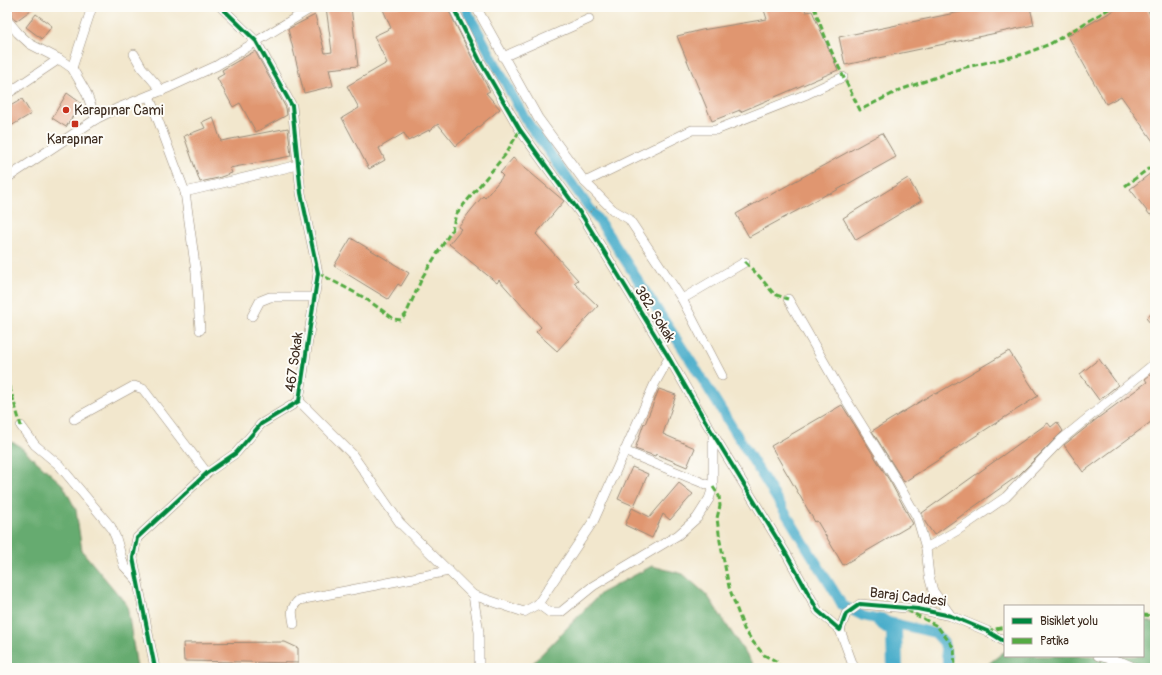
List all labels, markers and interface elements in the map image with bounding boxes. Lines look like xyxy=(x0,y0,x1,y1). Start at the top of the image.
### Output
place label: Karapınar Cami xyxy=(74,102,164,119)
marker: Karapınar Cami xyxy=(61,105,71,115)
marker: Karapınar xyxy=(70,119,80,129)
place label: Karapınar xyxy=(47,131,103,148)
street label: 382. Sokak xyxy=(631,283,679,345)
street label: 467 Sokak xyxy=(281,331,307,393)
street label: Baraj Caddesi xyxy=(869,584,948,610)
legend xyxy=(1004,605,1144,657)
text: Bisiklet yolu xyxy=(1040,614,1098,629)
text: Patika xyxy=(1040,634,1069,649)

